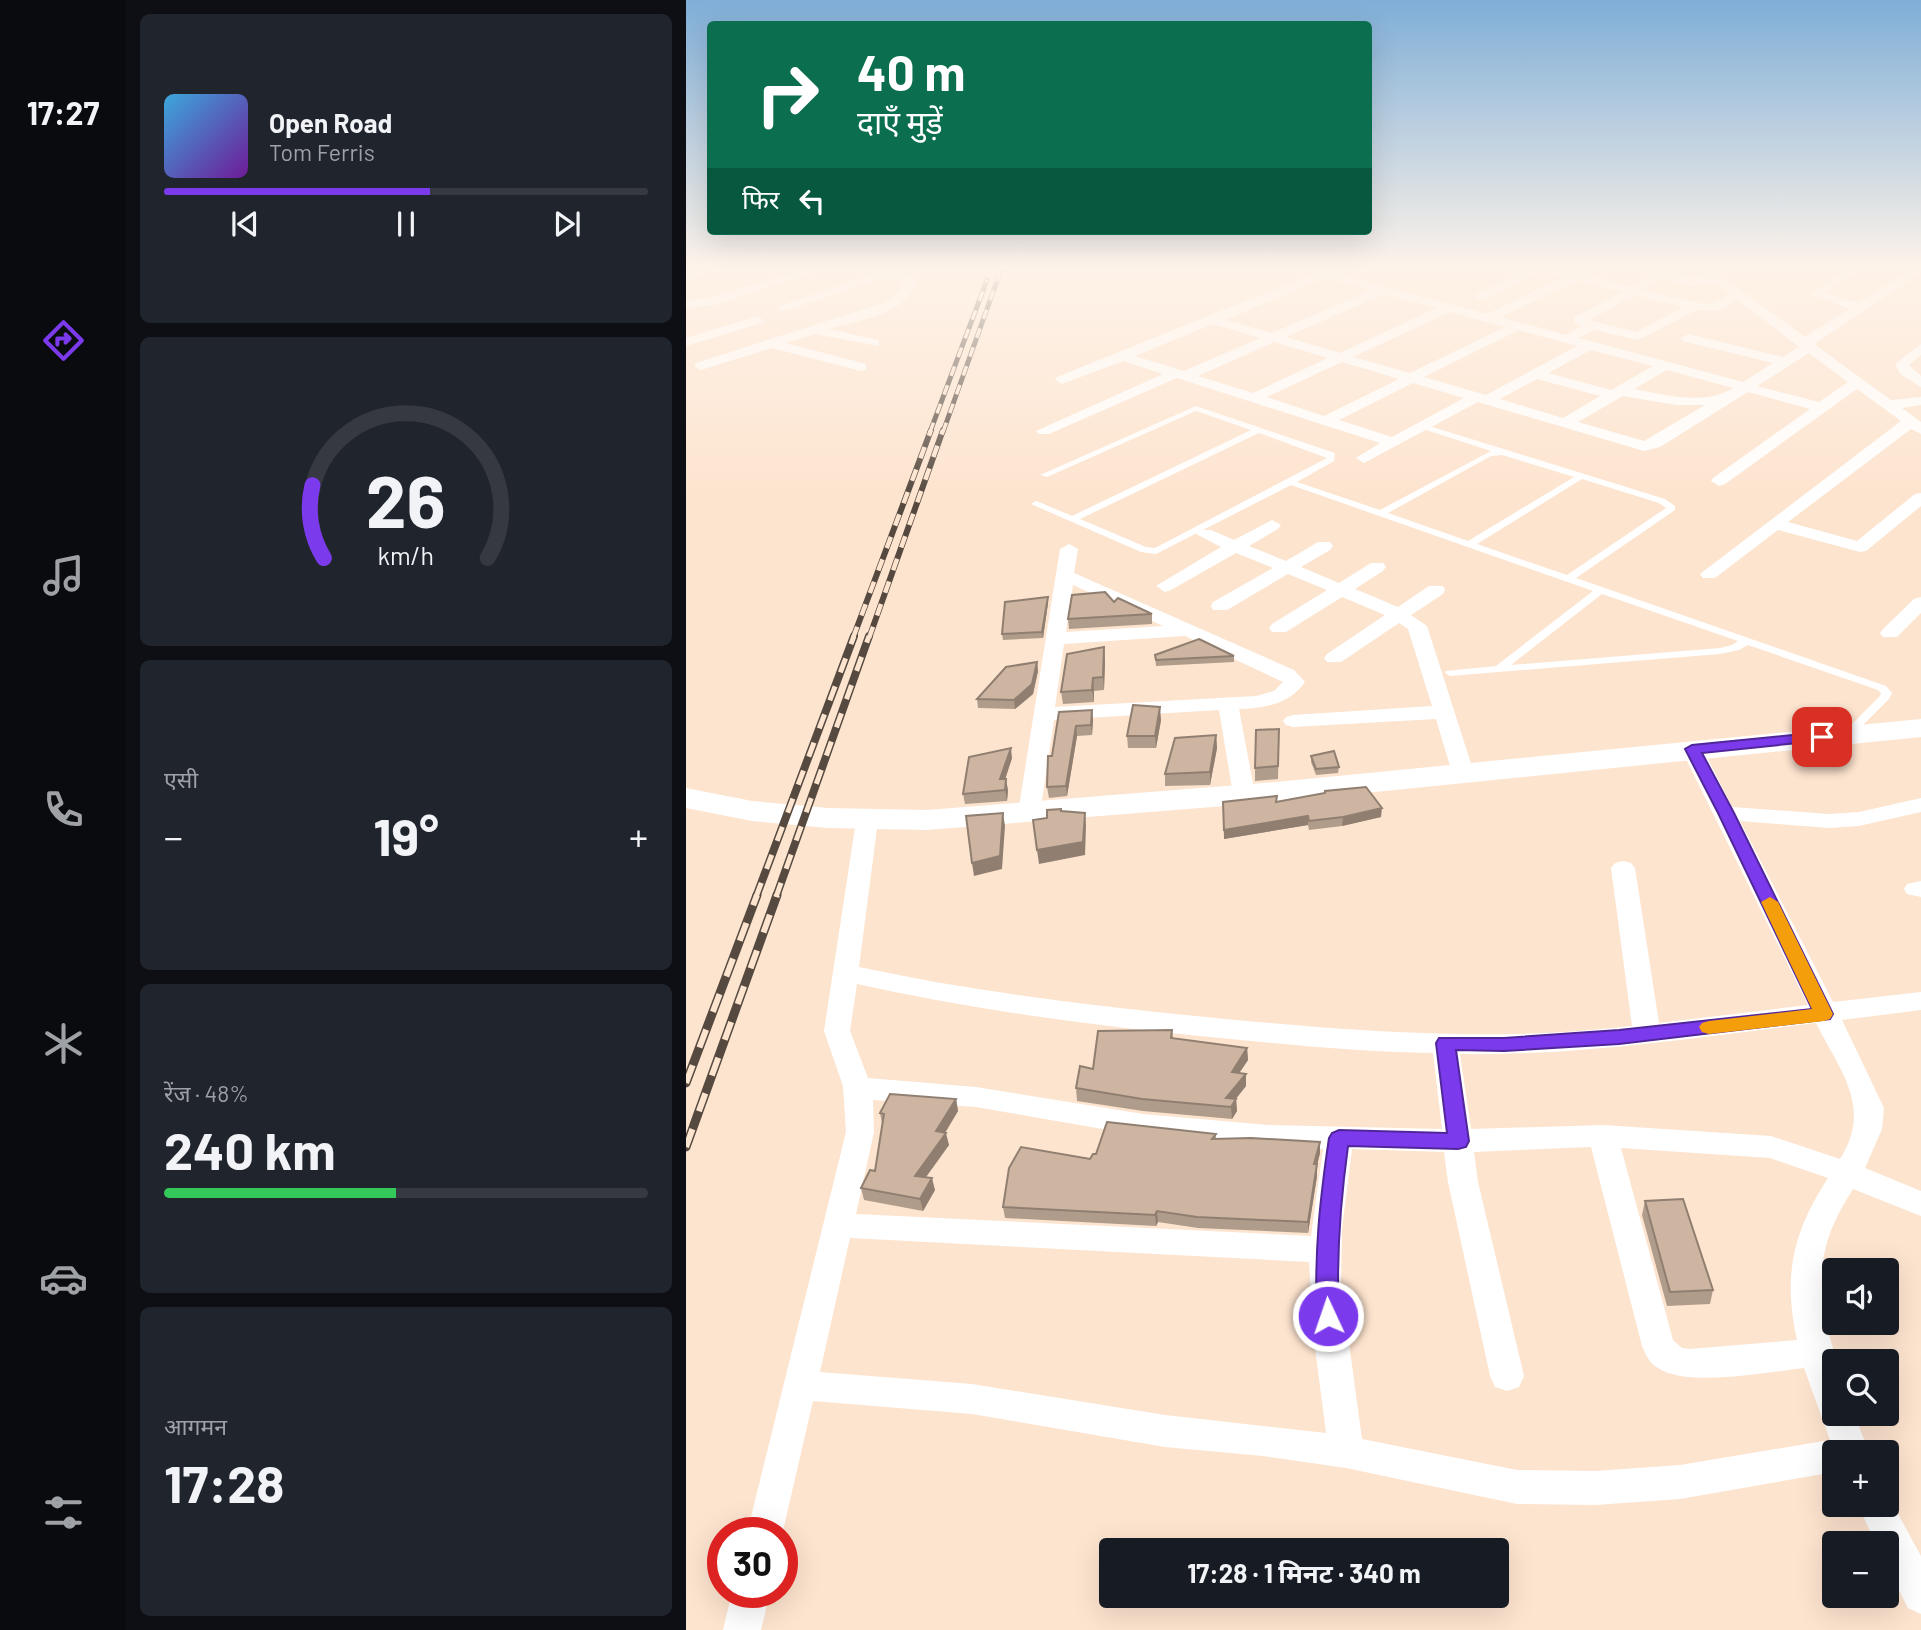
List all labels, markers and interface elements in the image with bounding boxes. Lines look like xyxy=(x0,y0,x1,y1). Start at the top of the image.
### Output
text: 40 m xyxy=(857,42,965,101)
icon: right xyxy=(742,49,833,140)
text: 17:27 xyxy=(27,93,99,131)
text: दाएँ मुड़ें xyxy=(857,102,943,140)
text: Open Road xyxy=(269,107,392,138)
text: Tom Ferris xyxy=(269,138,375,166)
icon: left xyxy=(793,182,831,220)
text: फिर xyxy=(742,183,779,214)
icon: previous xyxy=(226,205,264,243)
icon: pause xyxy=(387,205,425,243)
icon: next xyxy=(548,205,586,243)
icon: directions xyxy=(39,316,88,365)
text: 26 xyxy=(366,455,446,543)
text: km/h xyxy=(378,540,434,570)
icon: music xyxy=(39,551,88,600)
pin xyxy=(1792,707,1852,767)
icon: arrive xyxy=(1803,718,1841,756)
text: एसी xyxy=(164,765,198,793)
icon: phone xyxy=(39,785,88,834)
text: 19° xyxy=(373,804,439,866)
text: − xyxy=(164,813,183,859)
text: + xyxy=(629,813,648,859)
icon: climate xyxy=(39,1019,88,1068)
text: रेंज · 48% xyxy=(164,1079,249,1107)
text: 240 km xyxy=(164,1118,336,1180)
icon: car xyxy=(39,1254,88,1303)
map controls xyxy=(1822,1258,1899,1608)
button: sound xyxy=(1822,1258,1899,1335)
position arrow xyxy=(1291,1279,1365,1353)
button: search xyxy=(1822,1349,1899,1426)
text: आगमन xyxy=(164,1412,227,1440)
button: + xyxy=(1822,1440,1899,1517)
text: 17:28 xyxy=(164,1451,284,1513)
icon: filters xyxy=(39,1488,88,1537)
speed limit sign: 30 xyxy=(707,1517,798,1608)
button: − xyxy=(1822,1531,1899,1608)
text: 17:28 · 1 मिनट · 340 m xyxy=(1187,1557,1421,1588)

